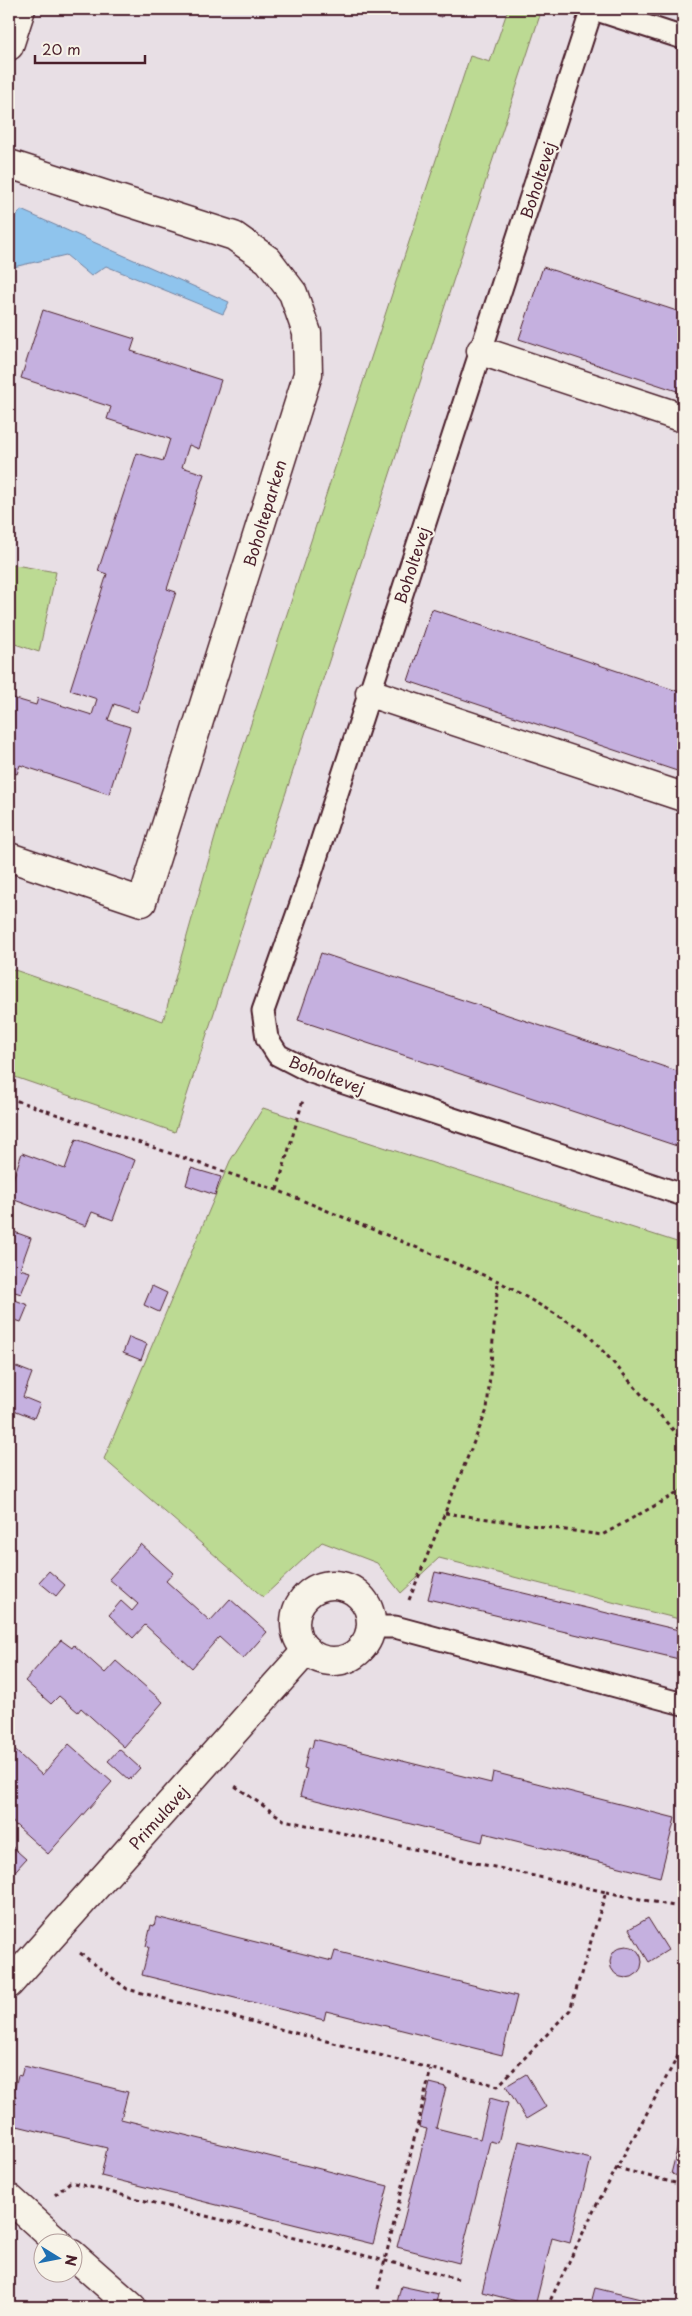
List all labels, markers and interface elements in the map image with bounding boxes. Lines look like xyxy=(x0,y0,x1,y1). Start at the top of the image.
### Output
scale bar xyxy=(35,32,145,64)
text: 20 m xyxy=(42,37,81,60)
street label: Boholtevej xyxy=(513,138,561,222)
street label: Boholteparken xyxy=(236,456,292,570)
street label: Boholtevej xyxy=(387,523,435,607)
street label: Boholtevej xyxy=(286,1049,368,1099)
street label: Primulavej xyxy=(123,1780,193,1854)
north arrow xyxy=(32,2234,82,2284)
text: N xyxy=(60,2253,83,2268)

